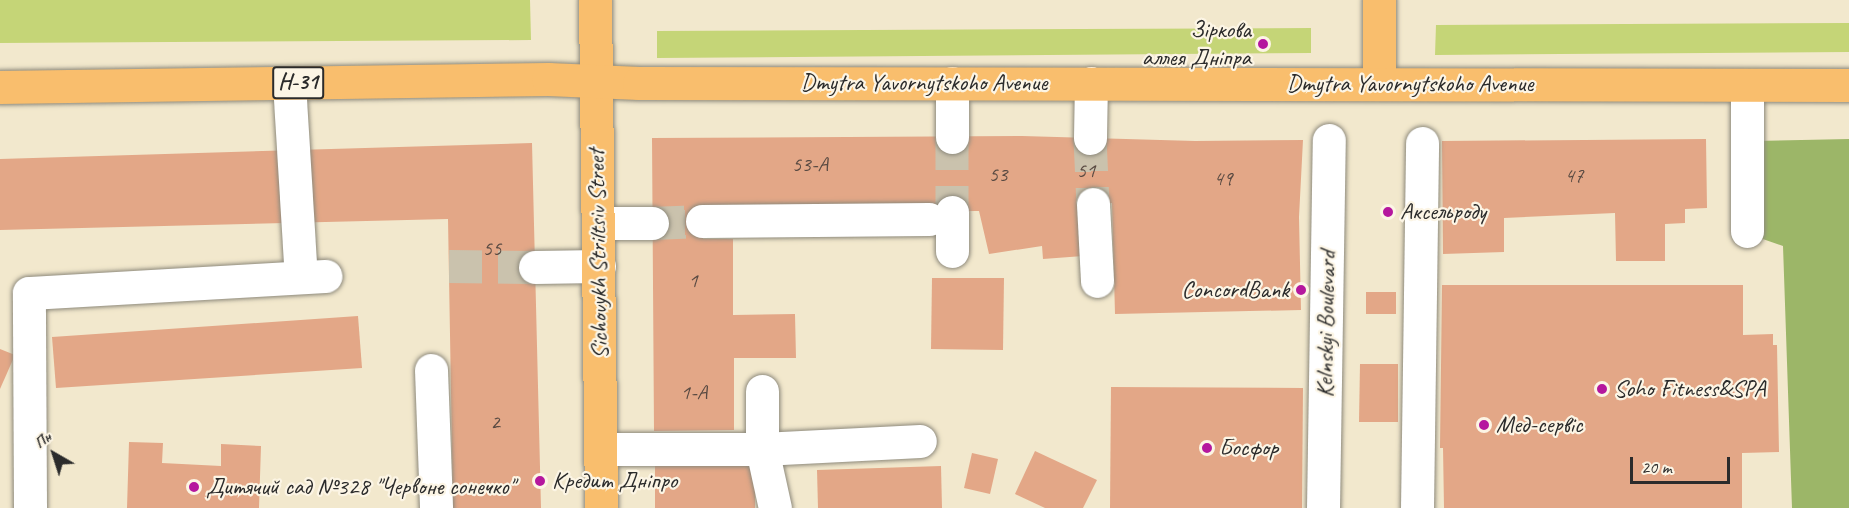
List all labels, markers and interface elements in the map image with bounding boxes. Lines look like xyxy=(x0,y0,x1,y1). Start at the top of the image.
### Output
place label: Зіркова аллея Дніпра xyxy=(1142,16,1251,72)
marker: Зіркова аллея Дніпра xyxy=(1256,37,1270,51)
road number: Н-31 xyxy=(271,64,325,102)
street label: Dmytra Yavornytskoho Avenue xyxy=(800,69,1048,97)
street label: Dmytra Yavornytskoho Avenue xyxy=(1286,70,1534,98)
street label: Sichovykh Striltsiv Street xyxy=(582,149,614,359)
house number: 53-А xyxy=(792,151,828,177)
house number: 51 xyxy=(1077,157,1095,183)
house number: 53 xyxy=(989,161,1007,187)
house number: 47 xyxy=(1565,162,1583,188)
house number: 49 xyxy=(1214,165,1232,191)
place label: Аксельроду xyxy=(1400,198,1486,226)
marker: Аксельроду xyxy=(1381,205,1395,219)
house number: 55 xyxy=(483,235,501,261)
street label: Kelnskyi Boulevard xyxy=(1310,250,1342,398)
house number: 1 xyxy=(688,267,698,293)
place label: ConcordBank xyxy=(1182,276,1289,304)
marker: ConcordBank xyxy=(1294,283,1308,297)
place label: Soho Fitness&SPA xyxy=(1614,375,1765,403)
house number: 1-А xyxy=(681,379,707,405)
marker: Soho Fitness&SPA xyxy=(1595,382,1609,396)
house number: 2 xyxy=(490,409,500,435)
place label: Мед-сервіс xyxy=(1496,411,1583,439)
marker: Мед-сервіс xyxy=(1477,418,1491,432)
north arrow xyxy=(24,424,84,484)
text: Пн xyxy=(30,427,55,453)
place label: Босфор xyxy=(1219,434,1278,462)
marker: Босфор xyxy=(1200,441,1214,455)
scale bar xyxy=(1633,445,1734,483)
text: 20 m xyxy=(1641,456,1672,478)
place label: Кредит Дніпро xyxy=(552,467,677,495)
place label: Дитячий сад №328 "Червоне сонечко" xyxy=(206,473,514,501)
marker: Кредит Дніпро xyxy=(533,474,547,488)
marker: Дитячий сад №328 "Червоне сонечко" xyxy=(187,480,201,494)

